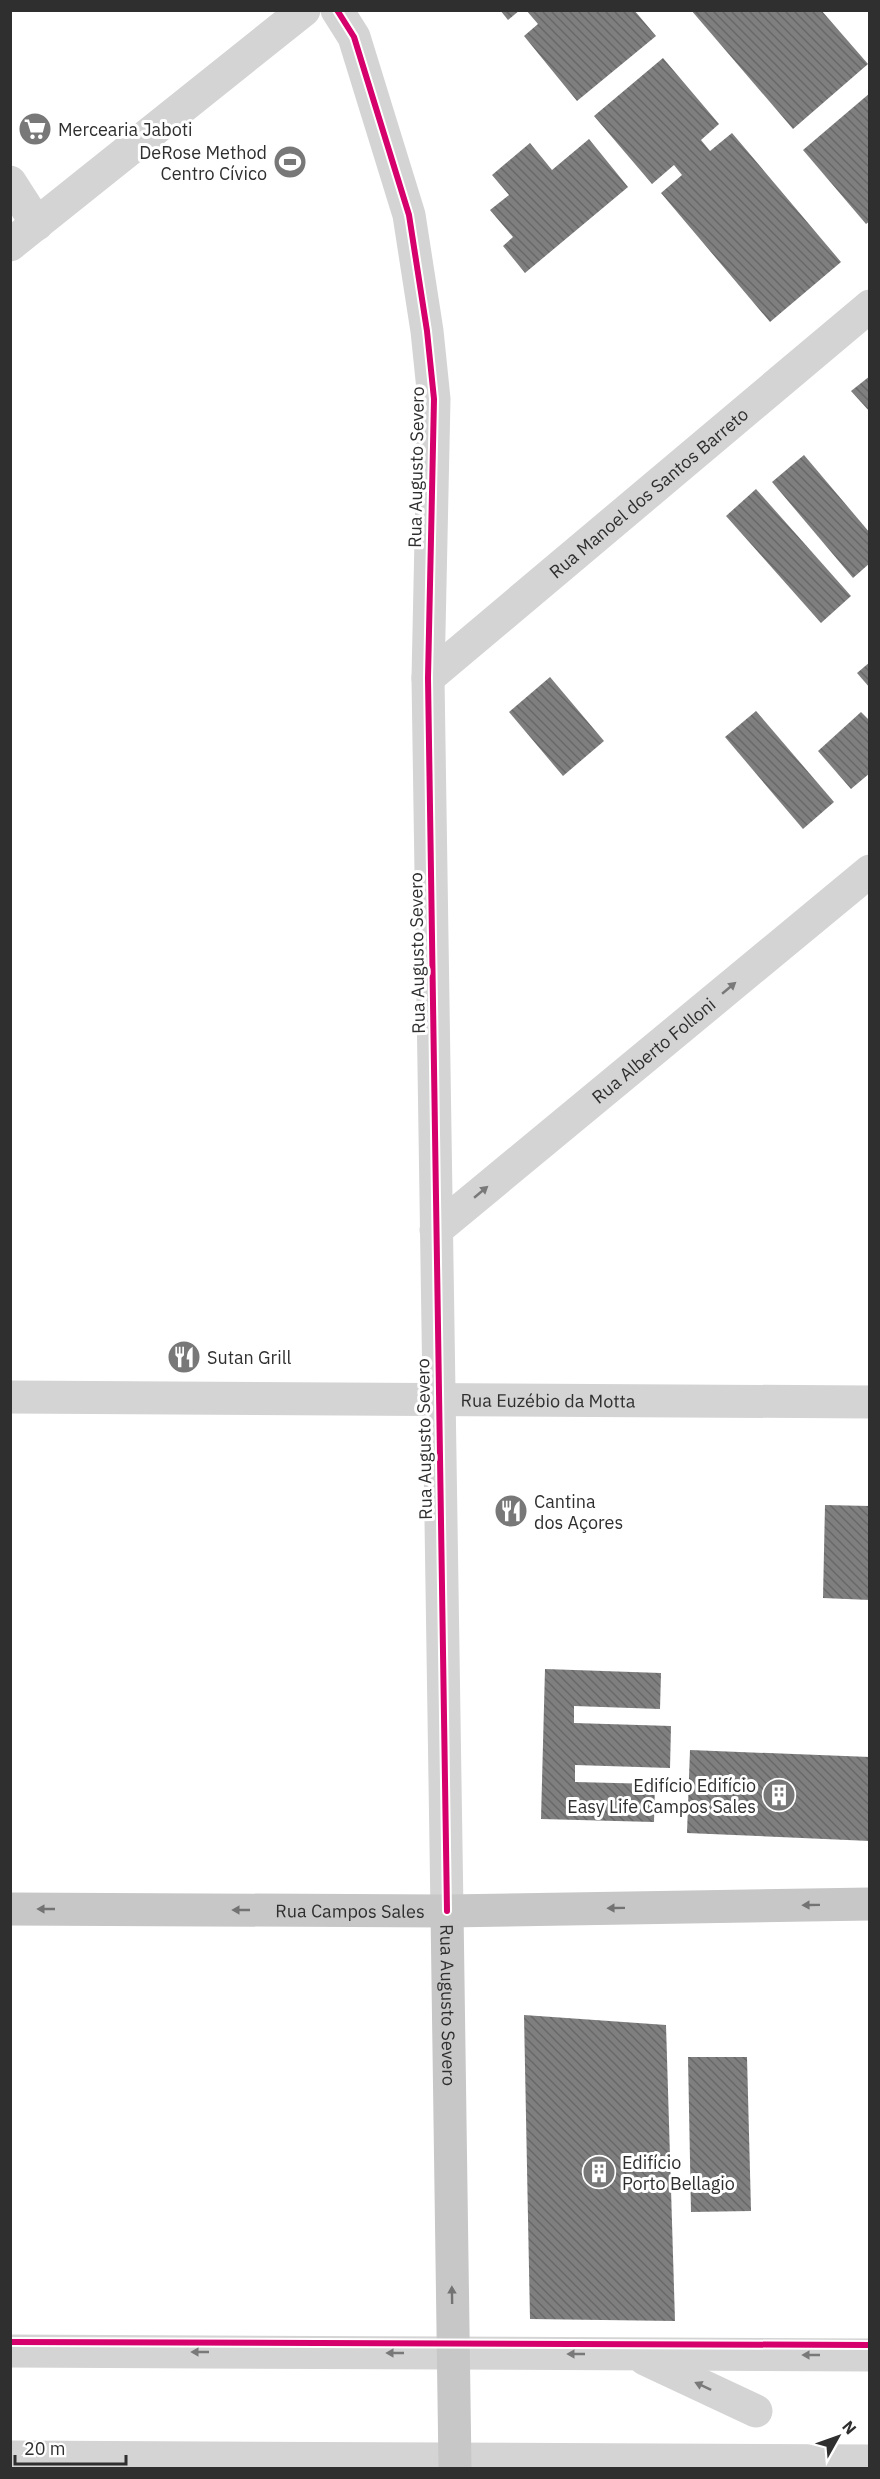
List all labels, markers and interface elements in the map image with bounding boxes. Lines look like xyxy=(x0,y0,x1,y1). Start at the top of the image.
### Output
supermarket icon: Mercearia Jaboti xyxy=(17,111,53,147)
place label: Mercearia Jaboti xyxy=(58,118,193,141)
place label: DeRose Method Centro Cívico xyxy=(139,141,267,185)
sports icon: DeRose Method Centro Cívico xyxy=(272,144,308,180)
street label: Rua Augusto Severo xyxy=(403,386,429,548)
street label: Rua Manoel dos Santos Barreto xyxy=(544,402,753,583)
street label: Rua Augusto Severo xyxy=(404,872,430,1034)
one-way arrow xyxy=(721,981,737,994)
street label: Rua Alberto Folloni xyxy=(587,992,720,1108)
one-way arrow xyxy=(473,1186,489,1199)
restaurant icon: Sutan Grill xyxy=(166,1339,202,1375)
place label: Sutan Grill xyxy=(207,1346,292,1369)
street label: Rua Augusto Severo xyxy=(411,1358,437,1520)
street label: Rua Euzébio da Motta xyxy=(460,1388,636,1412)
place label: Cantina dos Açores xyxy=(534,1490,623,1534)
restaurant icon: Cantina dos Açores xyxy=(493,1493,529,1529)
place label: Edifício Edifício Easy Life Campos Sales xyxy=(567,1774,756,1818)
building icon: Edifício Edifício Easy Life Campos Sales xyxy=(761,1777,797,1813)
street label: Rua Campos Sales xyxy=(275,1899,425,1922)
one-way arrow xyxy=(802,1900,821,1909)
one-way arrow xyxy=(607,1903,626,1913)
one-way arrow xyxy=(37,1904,56,1914)
one-way arrow xyxy=(232,1905,251,1915)
street label: Rua Augusto Severo xyxy=(436,1924,461,2086)
place label: Edifício Porto Bellagio xyxy=(622,2151,735,2195)
building icon: Edifício Porto Bellagio xyxy=(581,2154,617,2190)
one-way arrow xyxy=(447,2286,457,2305)
one-way arrow xyxy=(190,2347,209,2357)
one-way arrow xyxy=(385,2348,404,2358)
one-way arrow xyxy=(567,2349,586,2359)
one-way arrow xyxy=(802,2350,821,2360)
one-way arrow xyxy=(694,2381,712,2391)
north arrow xyxy=(808,2407,868,2467)
text: N xyxy=(838,2416,861,2438)
scale bar xyxy=(15,2428,126,2466)
text: 20 m xyxy=(24,2437,66,2460)

